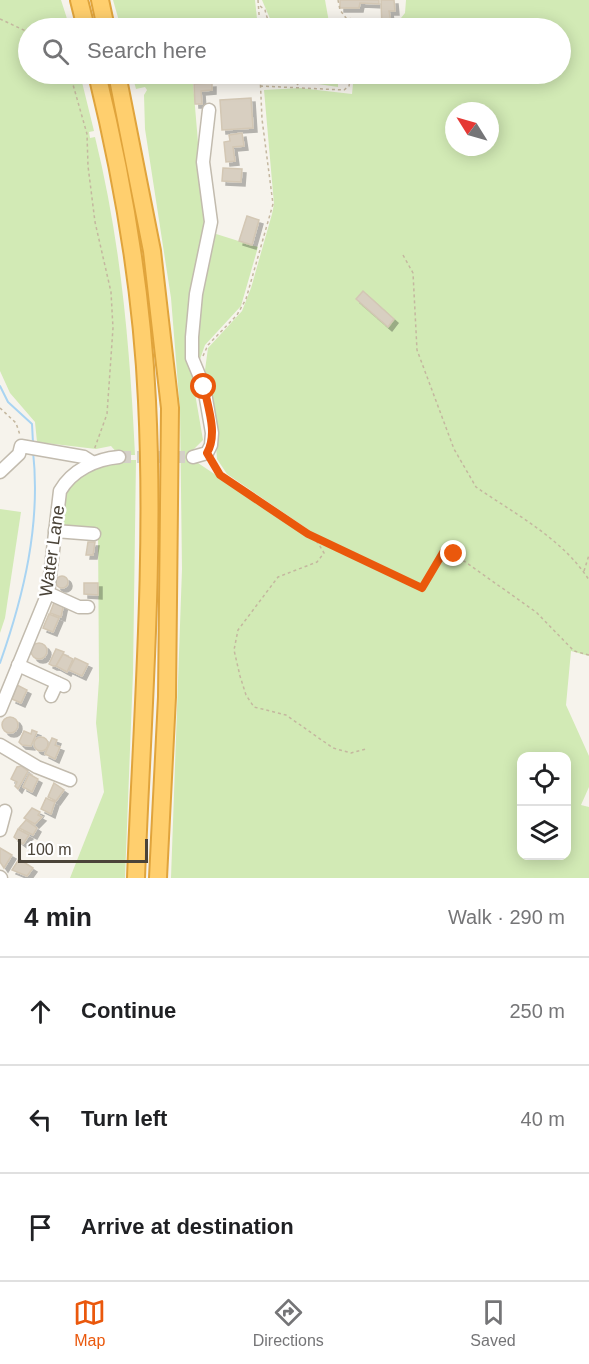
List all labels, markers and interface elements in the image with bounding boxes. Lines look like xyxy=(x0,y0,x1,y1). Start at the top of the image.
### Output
search box xyxy=(18,18,571,84)
icon: search xyxy=(39,35,72,68)
text: Search here xyxy=(87,38,207,63)
north arrow xyxy=(445,102,499,156)
route start xyxy=(190,373,216,399)
street label: Water Lane xyxy=(36,504,68,598)
route end xyxy=(440,540,466,566)
map controls xyxy=(517,752,571,860)
button: locate xyxy=(517,752,571,806)
button: layers xyxy=(517,806,571,860)
scale bar xyxy=(18,836,148,864)
text: 100 m xyxy=(27,841,71,858)
text: 4 min xyxy=(24,902,92,932)
text: Walk · 290 m xyxy=(448,906,565,928)
icon: ahead xyxy=(24,995,57,1028)
text: Continue xyxy=(81,998,176,1023)
text: 250 m xyxy=(509,1000,565,1022)
icon: left xyxy=(24,1103,57,1136)
text: Turn left xyxy=(81,1106,167,1131)
text: 40 m xyxy=(521,1108,565,1130)
icon: arrive xyxy=(24,1211,57,1244)
text: Arrive at destination xyxy=(81,1214,294,1239)
tab: Map xyxy=(73,1296,106,1350)
tab: Directions xyxy=(253,1296,324,1350)
tab: Saved xyxy=(470,1296,516,1350)

